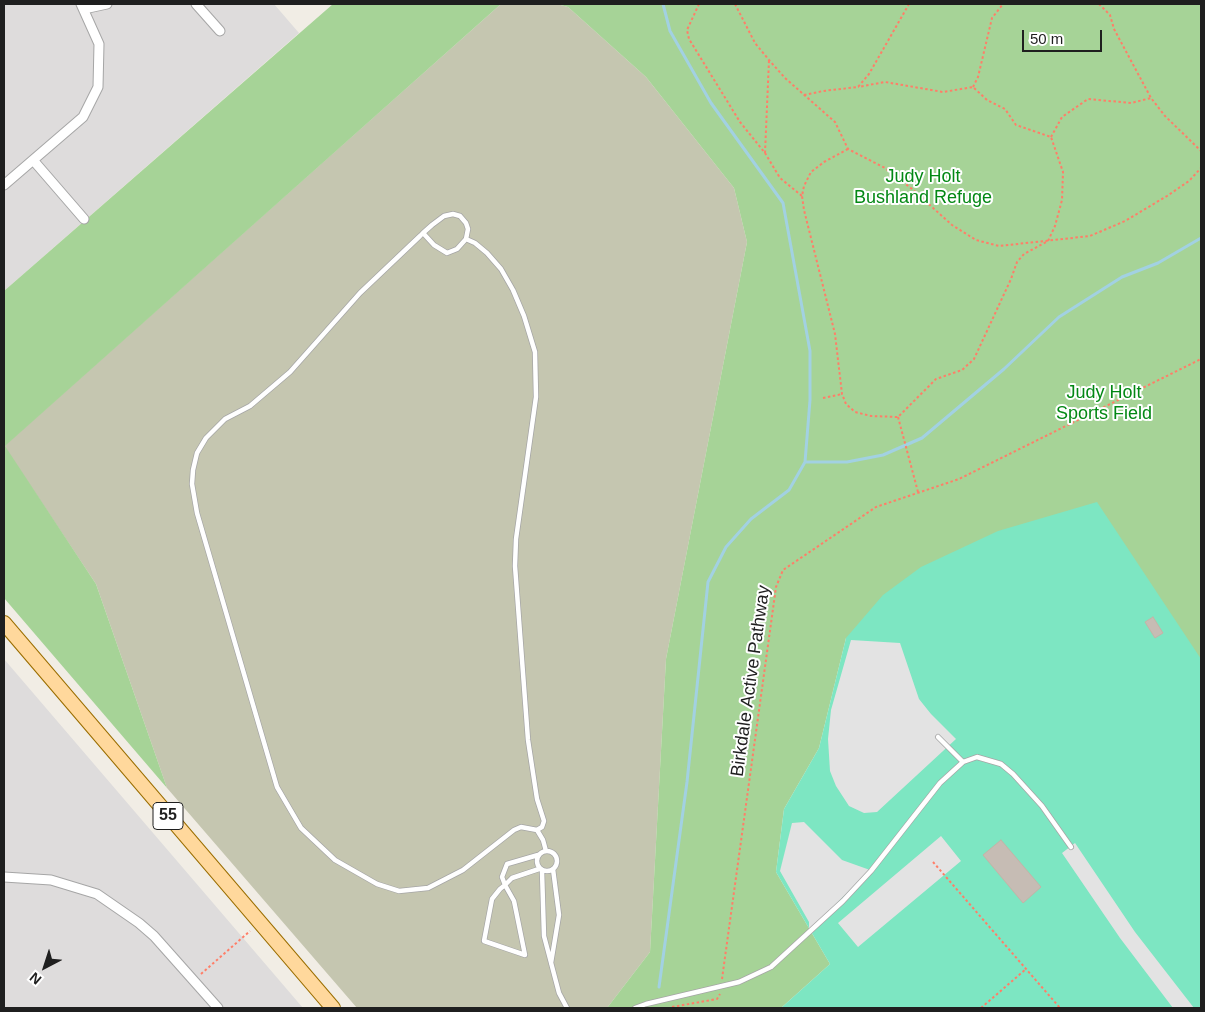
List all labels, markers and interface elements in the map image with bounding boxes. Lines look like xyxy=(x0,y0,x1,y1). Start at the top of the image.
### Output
scale bar xyxy=(1025,20,1105,52)
text: 50 m xyxy=(1030,30,1063,47)
park label: Judy Holt Bushland Refuge xyxy=(854,166,992,208)
park label: Judy Holt Sports Field xyxy=(1056,382,1152,424)
street label: Birkdale Active Pathway xyxy=(727,584,775,778)
road number: 55 xyxy=(153,802,183,829)
north arrow xyxy=(20,942,70,992)
text: N xyxy=(26,969,44,988)

